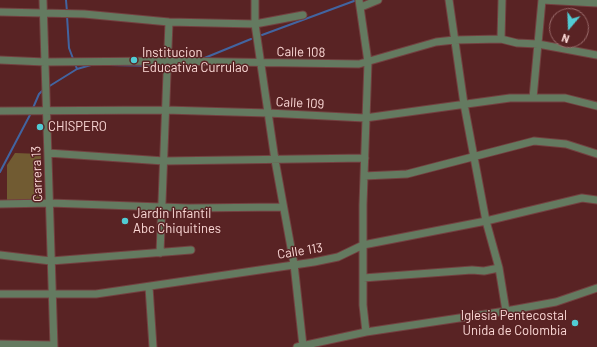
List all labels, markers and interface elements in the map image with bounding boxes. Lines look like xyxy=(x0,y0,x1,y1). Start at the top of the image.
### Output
north arrow xyxy=(549,8,589,48)
text: N xyxy=(560,32,571,46)
street label: Calle 108 xyxy=(277,44,325,60)
place label: Institucion Educativa Currulao xyxy=(142,45,249,76)
marker: Institucion Educativa Currulao xyxy=(129,55,139,65)
street label: Calle 109 xyxy=(275,94,325,112)
place label: CHISPERO xyxy=(48,119,107,135)
marker: CHISPERO xyxy=(35,122,45,132)
street label: Carrera 13 xyxy=(28,146,46,202)
place label: Jardin Infantil Abc Chiquitines xyxy=(133,206,221,237)
marker: Jardin Infantil Abc Chiquitines xyxy=(120,216,130,226)
street label: Calle 113 xyxy=(276,240,324,262)
place label: Iglesia Pentecostal Unida de Colombia xyxy=(461,308,567,339)
marker: Iglesia Pentecostal Unida de Colombia xyxy=(570,318,580,328)

